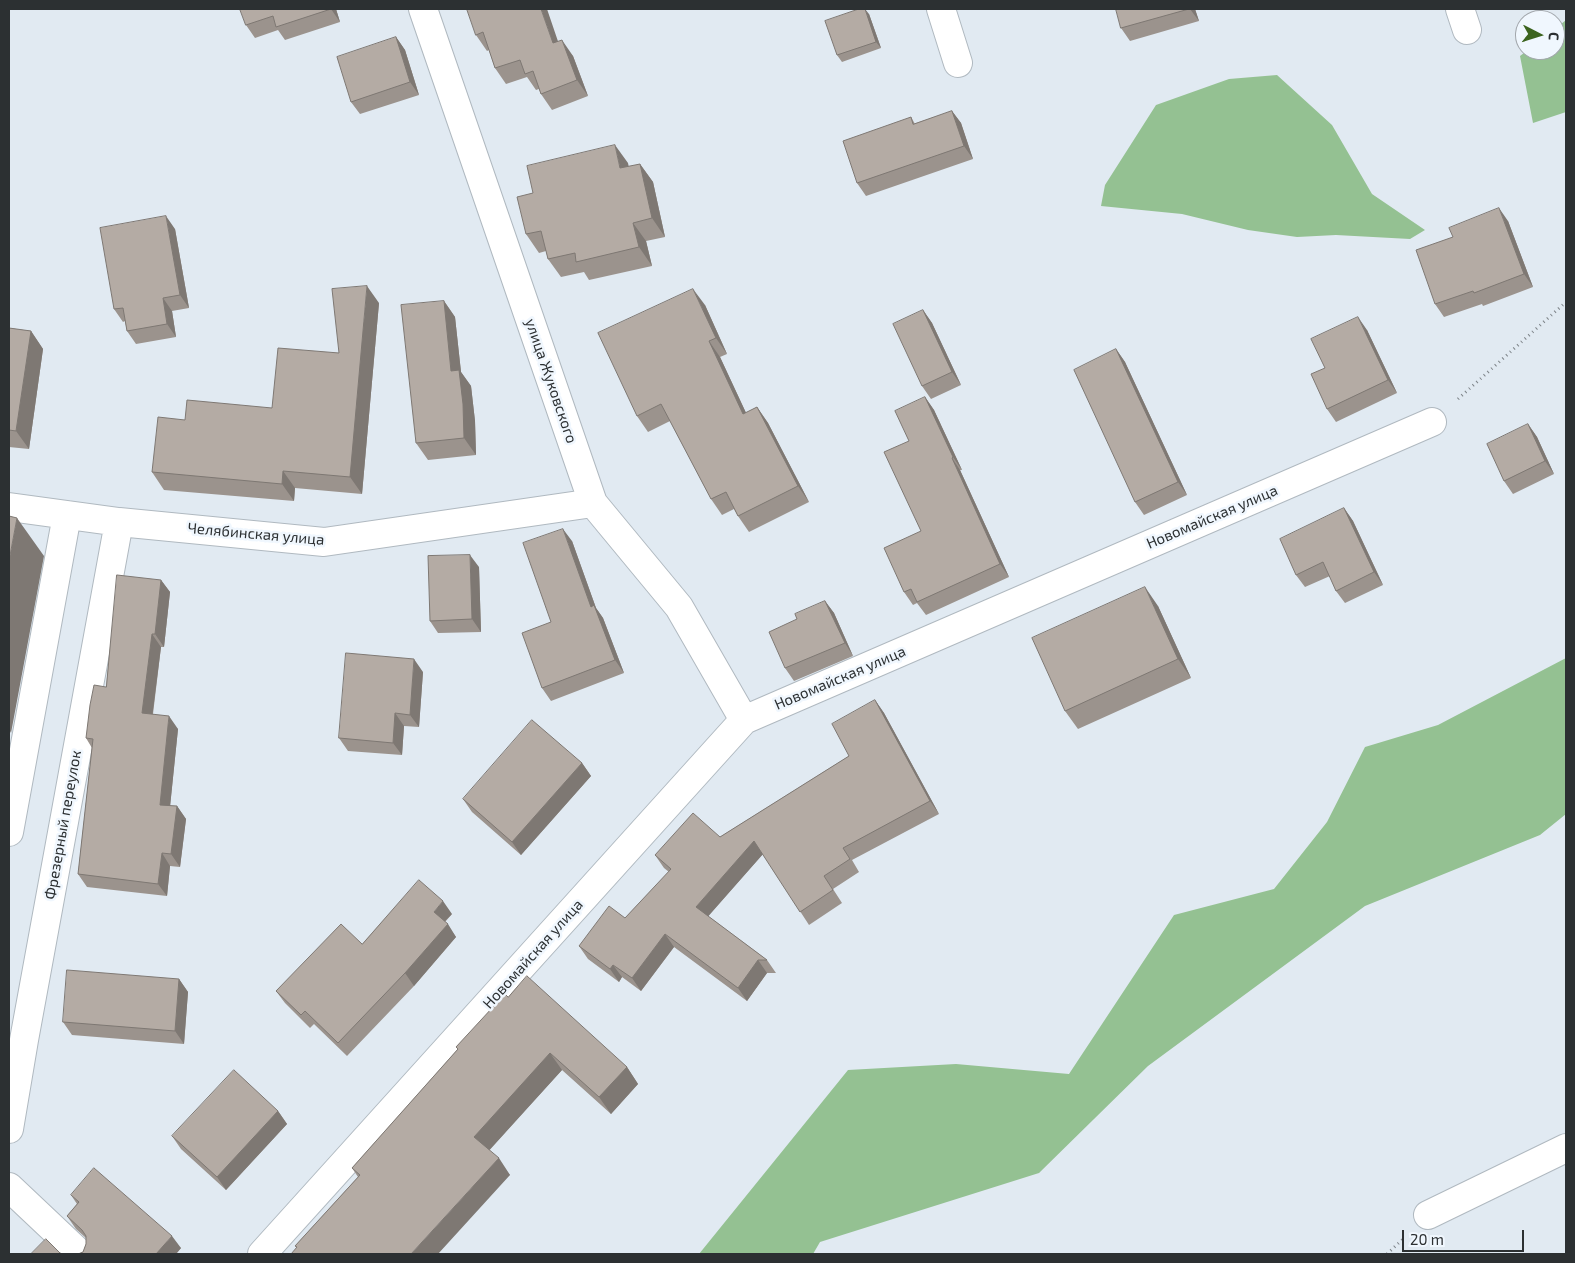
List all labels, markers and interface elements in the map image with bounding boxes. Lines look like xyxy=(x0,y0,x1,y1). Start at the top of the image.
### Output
north arrow xyxy=(1515,10,1565,60)
text: С xyxy=(1546,31,1563,41)
street label: улица Жуковского xyxy=(521,316,581,446)
street label: Новомайская улица xyxy=(1144,481,1280,553)
street label: Челябинская улица xyxy=(187,519,325,549)
street label: Новомайская улица xyxy=(772,642,908,714)
street label: Фрезерный переулок xyxy=(41,749,85,901)
street label: Новомайская улица xyxy=(479,896,587,1012)
scale bar xyxy=(1405,1220,1528,1252)
text: 20 m xyxy=(1410,1230,1444,1248)

